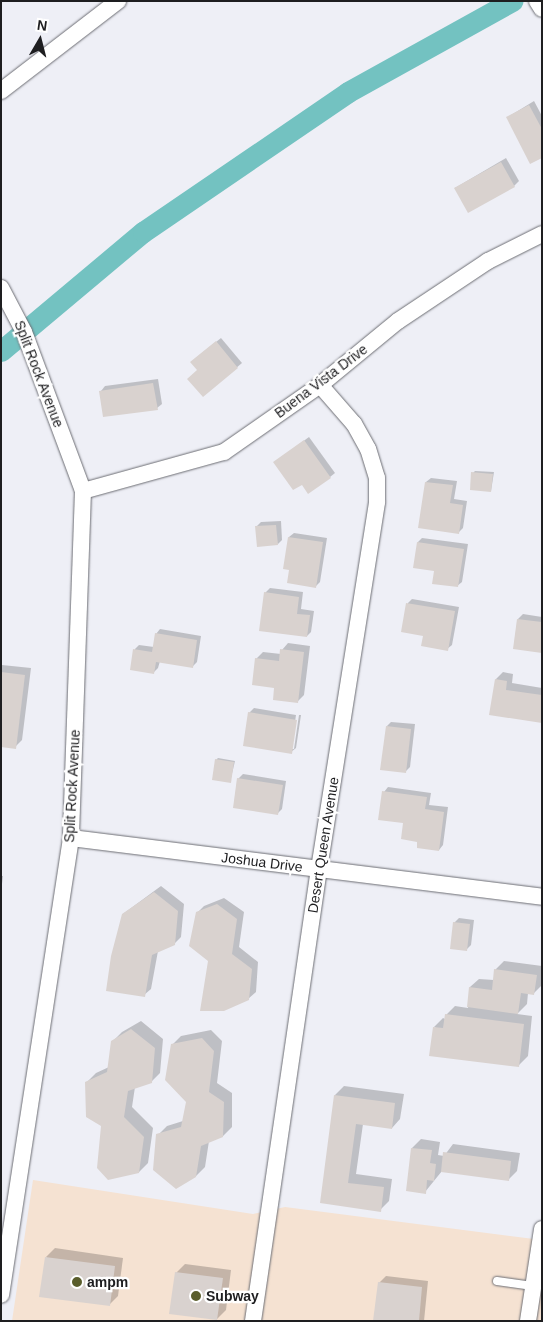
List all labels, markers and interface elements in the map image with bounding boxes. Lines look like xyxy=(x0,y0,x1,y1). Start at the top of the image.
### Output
north arrow xyxy=(15,15,65,65)
text: N xyxy=(36,17,48,34)
street label: Split Rock Avenue xyxy=(11,318,67,430)
street label: Buena Vista Drive xyxy=(271,341,371,421)
street label: Split Rock Avenue xyxy=(61,729,83,843)
street label: Desert Queen Avenue xyxy=(304,775,342,915)
street label: Joshua Drive xyxy=(220,849,304,875)
place label: ampm xyxy=(87,1274,128,1290)
marker: ampm xyxy=(71,1276,83,1288)
place label: Subway xyxy=(206,1288,259,1304)
marker: Subway xyxy=(190,1290,202,1302)

